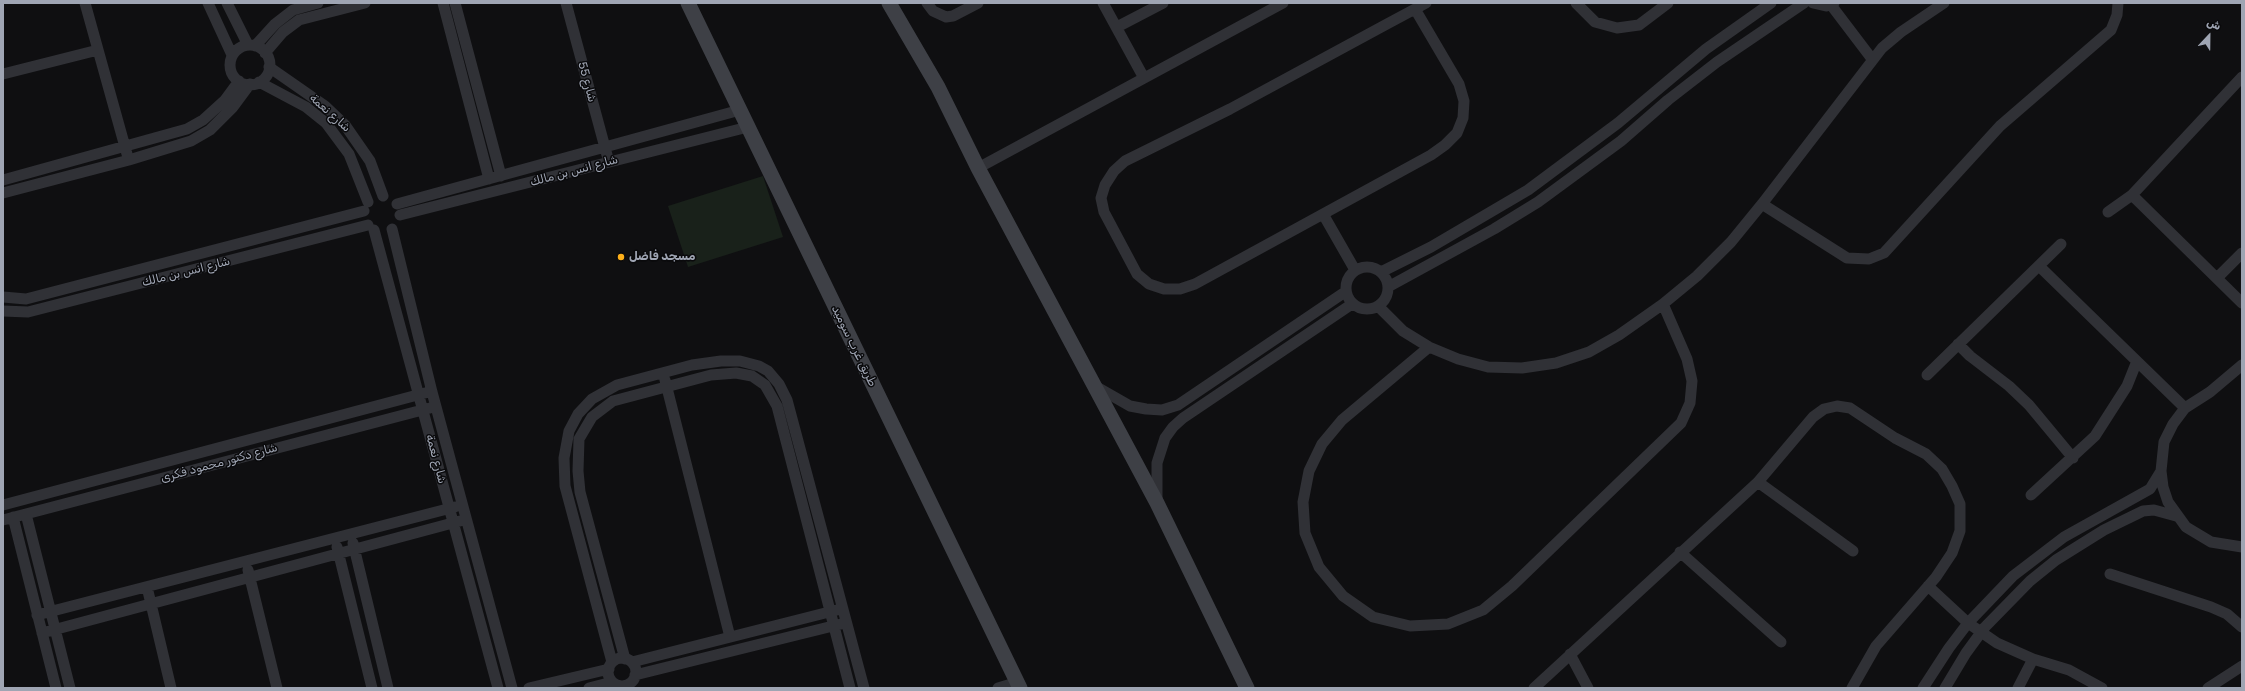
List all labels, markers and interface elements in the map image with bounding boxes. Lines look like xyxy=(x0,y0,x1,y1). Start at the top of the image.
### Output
north arrow xyxy=(2189,16,2229,56)
text: ش xyxy=(2205,16,2223,33)
street label: شارع 55 xyxy=(575,60,599,104)
street label: شارع نعمة xyxy=(306,91,354,135)
street label: شارع انس بن مالك xyxy=(528,152,620,190)
place label: مسجد فاضل xyxy=(629,250,695,264)
marker: مسجد فاضل xyxy=(616,252,626,262)
street label: شارع انس بن مالك xyxy=(140,254,232,290)
street label: طريق غرب سوميد xyxy=(828,303,880,389)
street label: شارع نعمة xyxy=(423,433,449,485)
street label: شارع دكتور محمود فكرى xyxy=(159,440,279,486)

